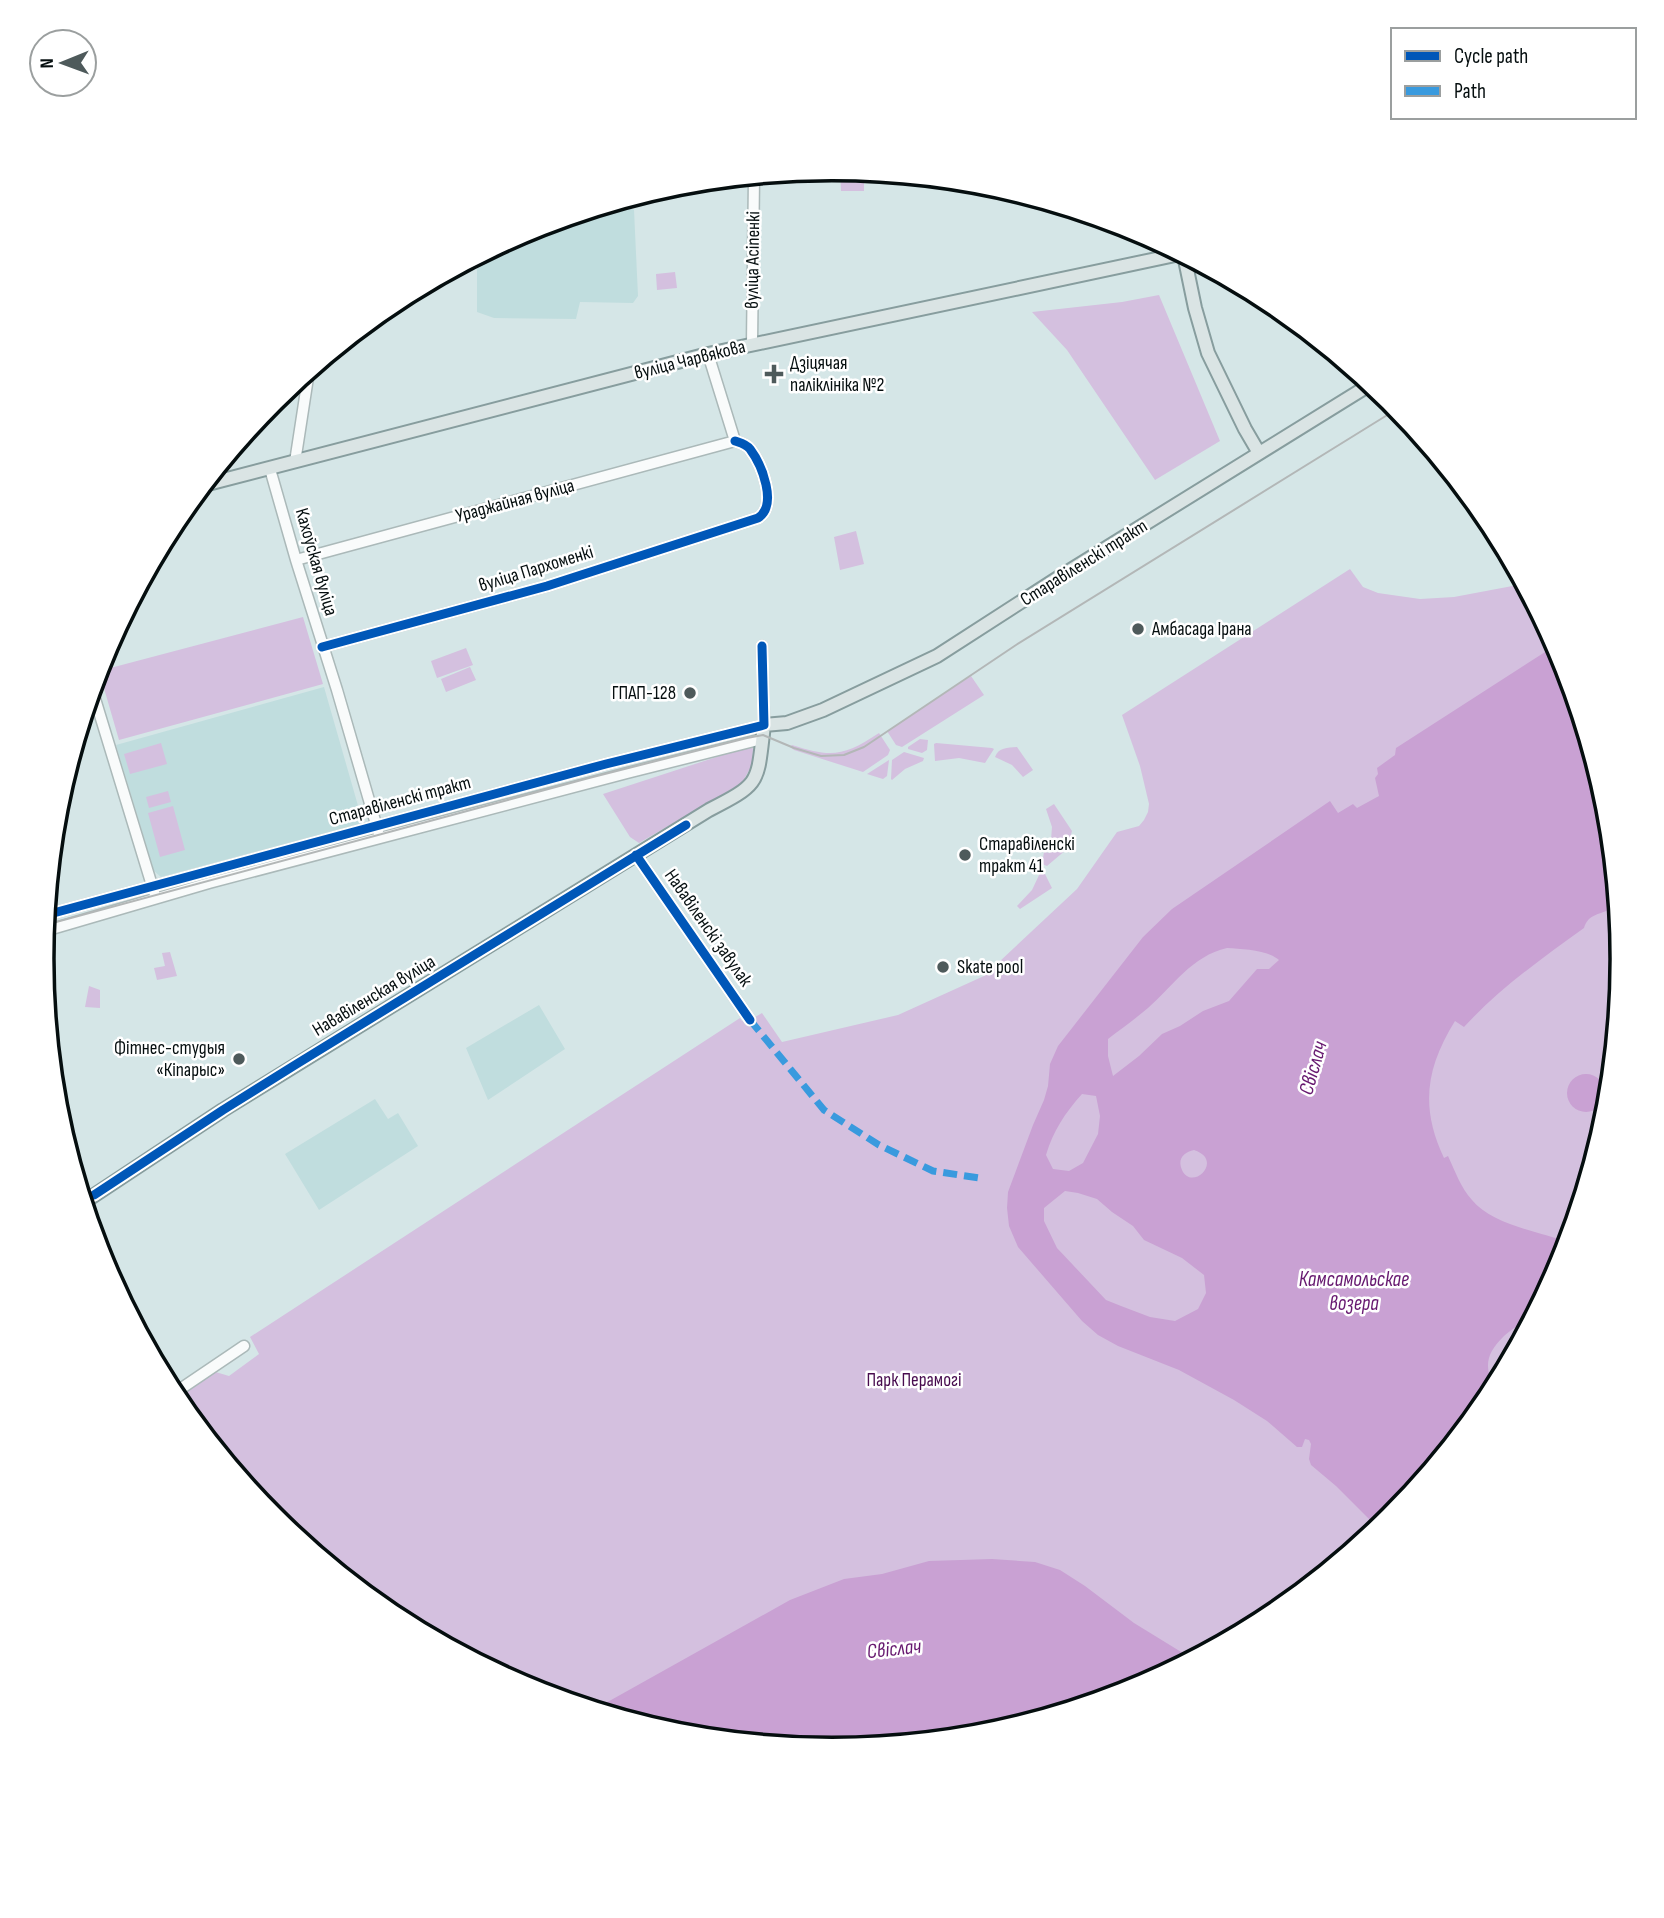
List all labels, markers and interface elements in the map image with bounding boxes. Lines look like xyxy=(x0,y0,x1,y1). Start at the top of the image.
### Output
north arrow xyxy=(28,28,98,98)
legend xyxy=(1391,28,1636,119)
text: Cycle path xyxy=(1454,44,1528,69)
text: N xyxy=(36,58,59,69)
text: Path xyxy=(1454,79,1486,104)
street label: вуліца Асіпенкі xyxy=(741,211,765,309)
street label: вуліца Чарвякова xyxy=(632,335,748,385)
place label: Дзіцячая паліклініка №2 xyxy=(790,352,884,397)
marker: Дзіцячая паліклініка №2 xyxy=(764,364,784,384)
street label: Ураджайная вуліца xyxy=(453,474,577,528)
street label: Кахоўская вуліца xyxy=(290,506,342,618)
street label: Старавіленскі тракт xyxy=(1016,515,1152,611)
street label: вуліца Пархоменкі xyxy=(476,541,596,597)
place label: Амбасада Ірана xyxy=(1151,618,1252,641)
marker: Амбасада Ірана xyxy=(1130,621,1146,637)
place label: ГПАП-128 xyxy=(612,682,676,705)
marker: ГПАП-128 xyxy=(682,685,698,701)
street label: Старавіленскі тракт xyxy=(327,771,473,831)
place label: Старавіленскі тракт 41 xyxy=(979,833,1075,878)
marker: Старавіленскі тракт 41 xyxy=(957,847,973,863)
street label: Нававіленскі завулак xyxy=(659,865,757,992)
street label: Нававіленская вуліца xyxy=(308,950,440,1042)
place label: Skate pool xyxy=(957,956,1023,979)
marker: Skate pool xyxy=(935,959,951,975)
place label: Фітнес-студыя «Кіпарыс» xyxy=(114,1037,225,1082)
water label: Свіслач xyxy=(1293,1038,1333,1098)
marker: Фітнес-студыя «Кіпарыс» xyxy=(231,1051,247,1067)
water label: Камсамольскае возера xyxy=(1299,1267,1409,1316)
park label: Парк Перамогі xyxy=(866,1369,962,1392)
water label: Свіслач xyxy=(866,1634,923,1664)

